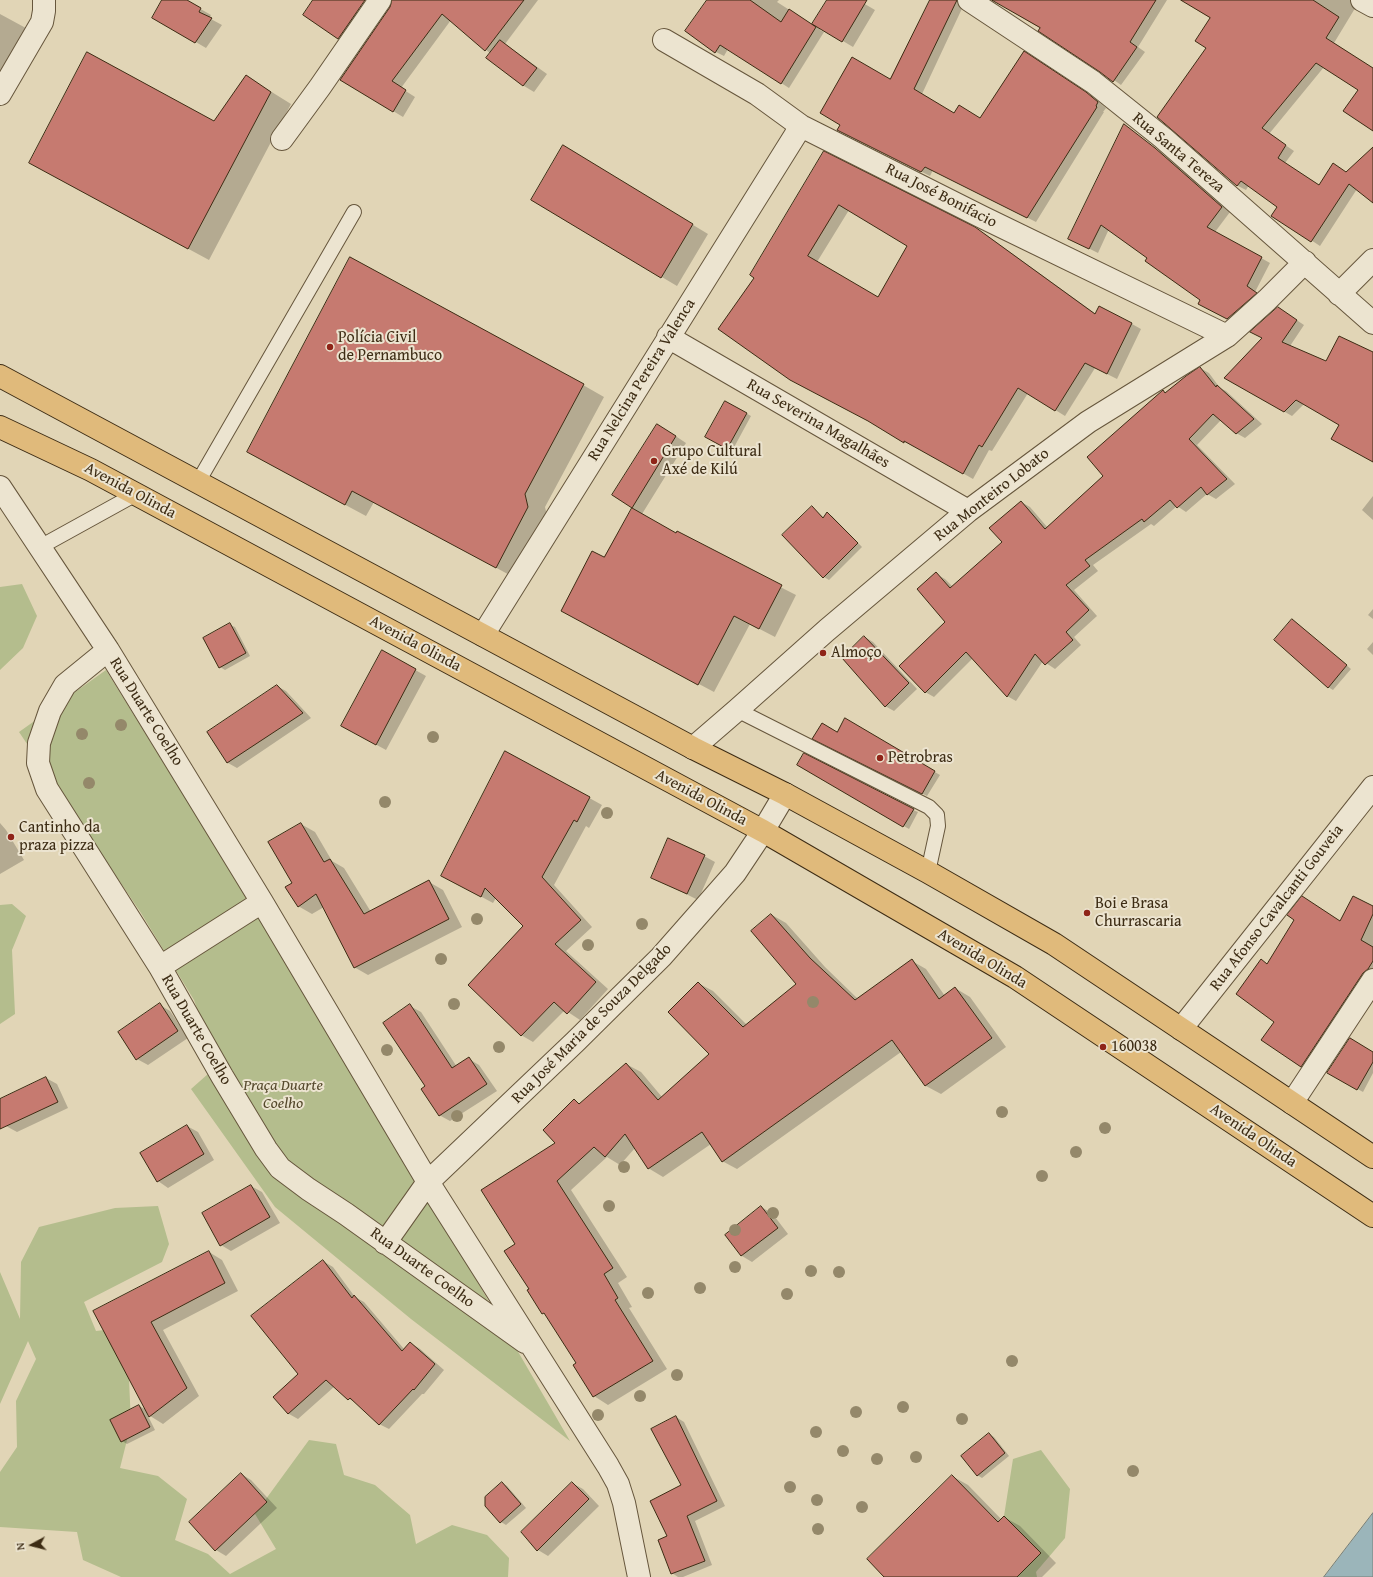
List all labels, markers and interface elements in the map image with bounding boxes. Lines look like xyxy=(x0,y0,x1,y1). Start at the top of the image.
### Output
street label: Rua Santa Tereza xyxy=(1128,109,1228,197)
street label: Rua José Bonifacio xyxy=(882,160,1000,232)
street label: Rua Nelcina Pereira Valenca xyxy=(584,295,700,465)
place label: Polícia Civil de Pernambuco xyxy=(338,328,442,366)
marker: Polícia Civil de Pernambuco xyxy=(325,342,335,352)
street label: Rua Severina Magalhães xyxy=(743,375,893,473)
place label: Grupo Cultural Axé de Kilú xyxy=(662,442,762,480)
street label: Rua Monteiro Lobato xyxy=(931,444,1053,546)
marker: Grupo Cultural Axé de Kilú xyxy=(649,456,659,466)
street label: Avenida Olinda xyxy=(81,459,179,523)
street label: Avenida Olinda xyxy=(366,612,464,676)
place label: Almoço xyxy=(831,643,882,663)
marker: Almoço xyxy=(818,648,828,658)
street label: Rua Duarte Coelho xyxy=(105,654,187,770)
place label: Petrobras xyxy=(888,748,953,768)
marker: Petrobras xyxy=(875,753,885,763)
street label: Avenida Olinda xyxy=(652,766,750,830)
place label: Cantinho da praza pizza xyxy=(19,818,100,856)
street label: Rua Afonso Cavalcanti Gouveia xyxy=(1206,821,1348,995)
marker: Cantinho da praza pizza xyxy=(6,832,16,842)
place label: Boi e Brasa Churrascaria xyxy=(1095,894,1182,932)
marker: Boi e Brasa Churrascaria xyxy=(1082,908,1092,918)
street label: Avenida Olinda xyxy=(934,925,1030,993)
street label: Rua José Maria de Souza Delgado xyxy=(508,940,676,1108)
street label: Rua Duarte Coelho xyxy=(157,971,235,1089)
place label: 160038 xyxy=(1111,1037,1157,1057)
marker: 160038 xyxy=(1098,1042,1108,1052)
park label: Praça Duarte Coelho xyxy=(243,1076,323,1114)
street label: Avenida Olinda xyxy=(1206,1100,1300,1172)
street label: Rua Duarte Coelho xyxy=(366,1224,478,1312)
north arrow xyxy=(12,1525,52,1565)
text: N xyxy=(12,1542,28,1551)

